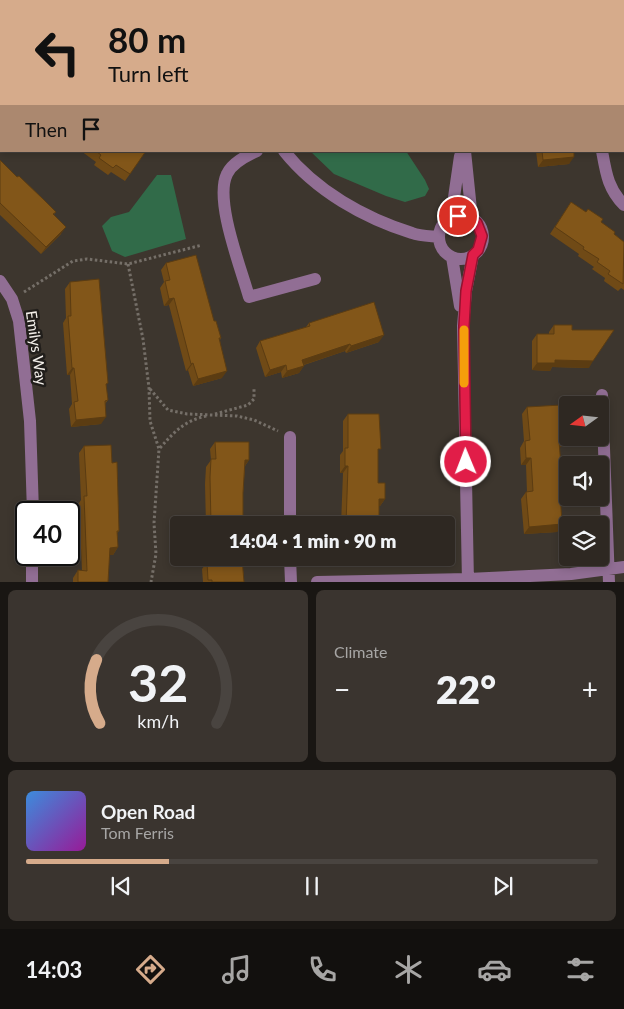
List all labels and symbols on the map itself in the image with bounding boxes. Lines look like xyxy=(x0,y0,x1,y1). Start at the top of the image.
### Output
pin xyxy=(437,195,479,237)
street label: Emilys Way xyxy=(23,309,51,387)
north arrow xyxy=(559,396,609,446)
position arrow xyxy=(439,435,491,487)
speed limit sign: 40 xyxy=(15,501,80,566)

